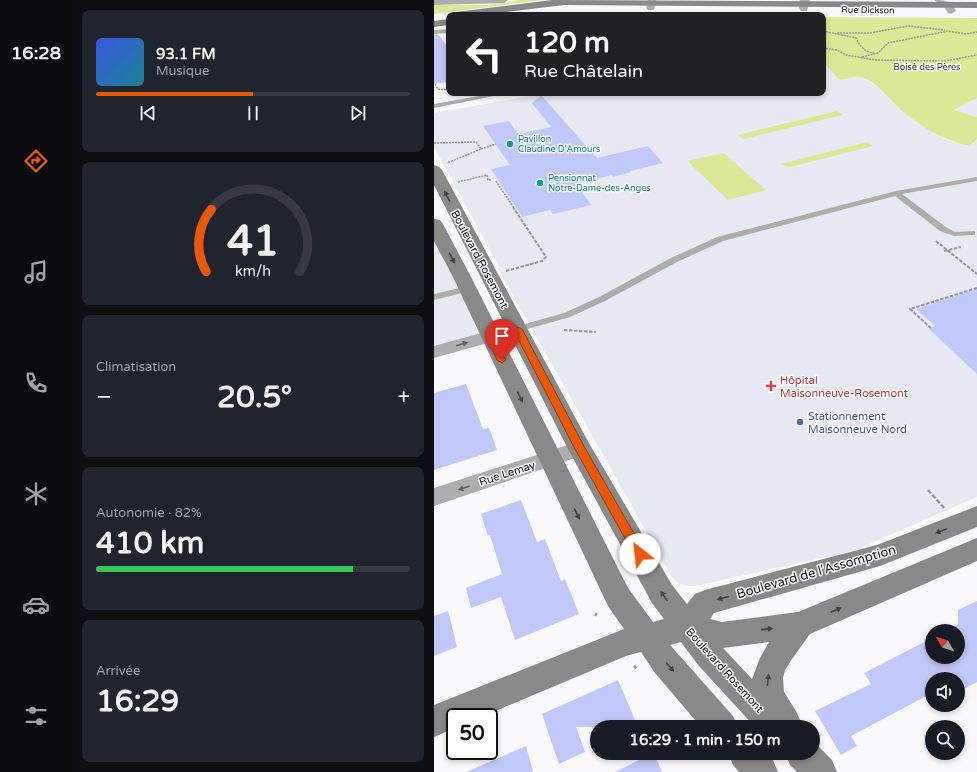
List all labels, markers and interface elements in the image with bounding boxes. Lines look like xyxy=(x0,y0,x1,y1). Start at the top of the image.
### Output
street label: Rue Dickson xyxy=(841,5,895,16)
text: 120 m xyxy=(524,26,610,60)
icon: left xyxy=(458,28,510,80)
text: 16:28 xyxy=(11,42,61,64)
text: 93.1 FM xyxy=(156,45,216,63)
text: Rue Châtelain xyxy=(524,60,643,82)
park label: Boisé des Pères xyxy=(894,62,960,73)
text: Musique xyxy=(156,63,209,79)
icon: previous xyxy=(137,102,159,124)
icon: pause xyxy=(242,102,264,124)
icon: next xyxy=(347,102,369,124)
place label: Pavillon Claudine D'Amours xyxy=(518,134,600,155)
marker: Pavillon Claudine D'Amours xyxy=(505,139,515,149)
icon: directions xyxy=(22,147,50,175)
place label: Pensionnat Notre-Dame-des-Anges xyxy=(548,173,651,194)
marker: Pensionnat Notre-Dame-des-Anges xyxy=(535,178,545,188)
one-way arrow xyxy=(444,190,450,201)
street label: Boulevard Rosemont xyxy=(448,208,511,311)
text: 41 xyxy=(227,216,279,266)
one-way arrow xyxy=(449,252,455,264)
icon: music xyxy=(22,258,50,286)
text: km/h xyxy=(235,262,271,279)
pin xyxy=(485,319,519,360)
icon: arrive xyxy=(491,325,513,347)
one-way arrow xyxy=(456,341,468,347)
text: Climatisation xyxy=(96,359,176,375)
icon: phone xyxy=(22,369,50,397)
place label: Hôpital Maisonneuve-Rosemont xyxy=(780,374,908,400)
text: 20.5° xyxy=(217,379,292,416)
marker: Hôpital Maisonneuve-Rosemont xyxy=(765,380,777,392)
text: − xyxy=(96,384,112,410)
text: + xyxy=(398,384,410,410)
one-way arrow xyxy=(516,391,523,402)
place label: Stationnement Maisonneuve Nord xyxy=(808,410,907,436)
marker: Stationnement Maisonneuve Nord xyxy=(795,417,805,427)
street label: Rue Lemay xyxy=(477,458,537,489)
icon: climate xyxy=(22,480,50,508)
one-way arrow xyxy=(457,485,469,491)
text: Autonomie · 82% xyxy=(96,505,202,521)
one-way arrow xyxy=(573,508,580,519)
text: 410 km xyxy=(96,525,204,562)
one-way arrow xyxy=(934,528,946,534)
position arrow xyxy=(619,533,661,575)
street label: Boulevard de l'Assomption xyxy=(735,542,898,602)
one-way arrow xyxy=(660,590,668,601)
icon: car xyxy=(22,591,50,619)
one-way arrow xyxy=(717,595,729,601)
one-way arrow xyxy=(830,607,841,613)
north arrow xyxy=(925,624,965,664)
map controls xyxy=(925,624,965,760)
street label: Boulevard Rosemont xyxy=(683,625,766,715)
one-way arrow xyxy=(761,626,773,632)
one-way arrow xyxy=(666,662,675,672)
text: Arrivée xyxy=(96,663,140,679)
button: sound xyxy=(925,672,965,712)
one-way arrow xyxy=(765,674,771,686)
text: 16:29 xyxy=(96,683,179,720)
icon: filters xyxy=(22,702,50,730)
speed limit sign: 50 xyxy=(446,708,498,760)
button: search xyxy=(925,720,965,760)
text: 16:29 · 1 min · 150 m xyxy=(630,731,780,749)

